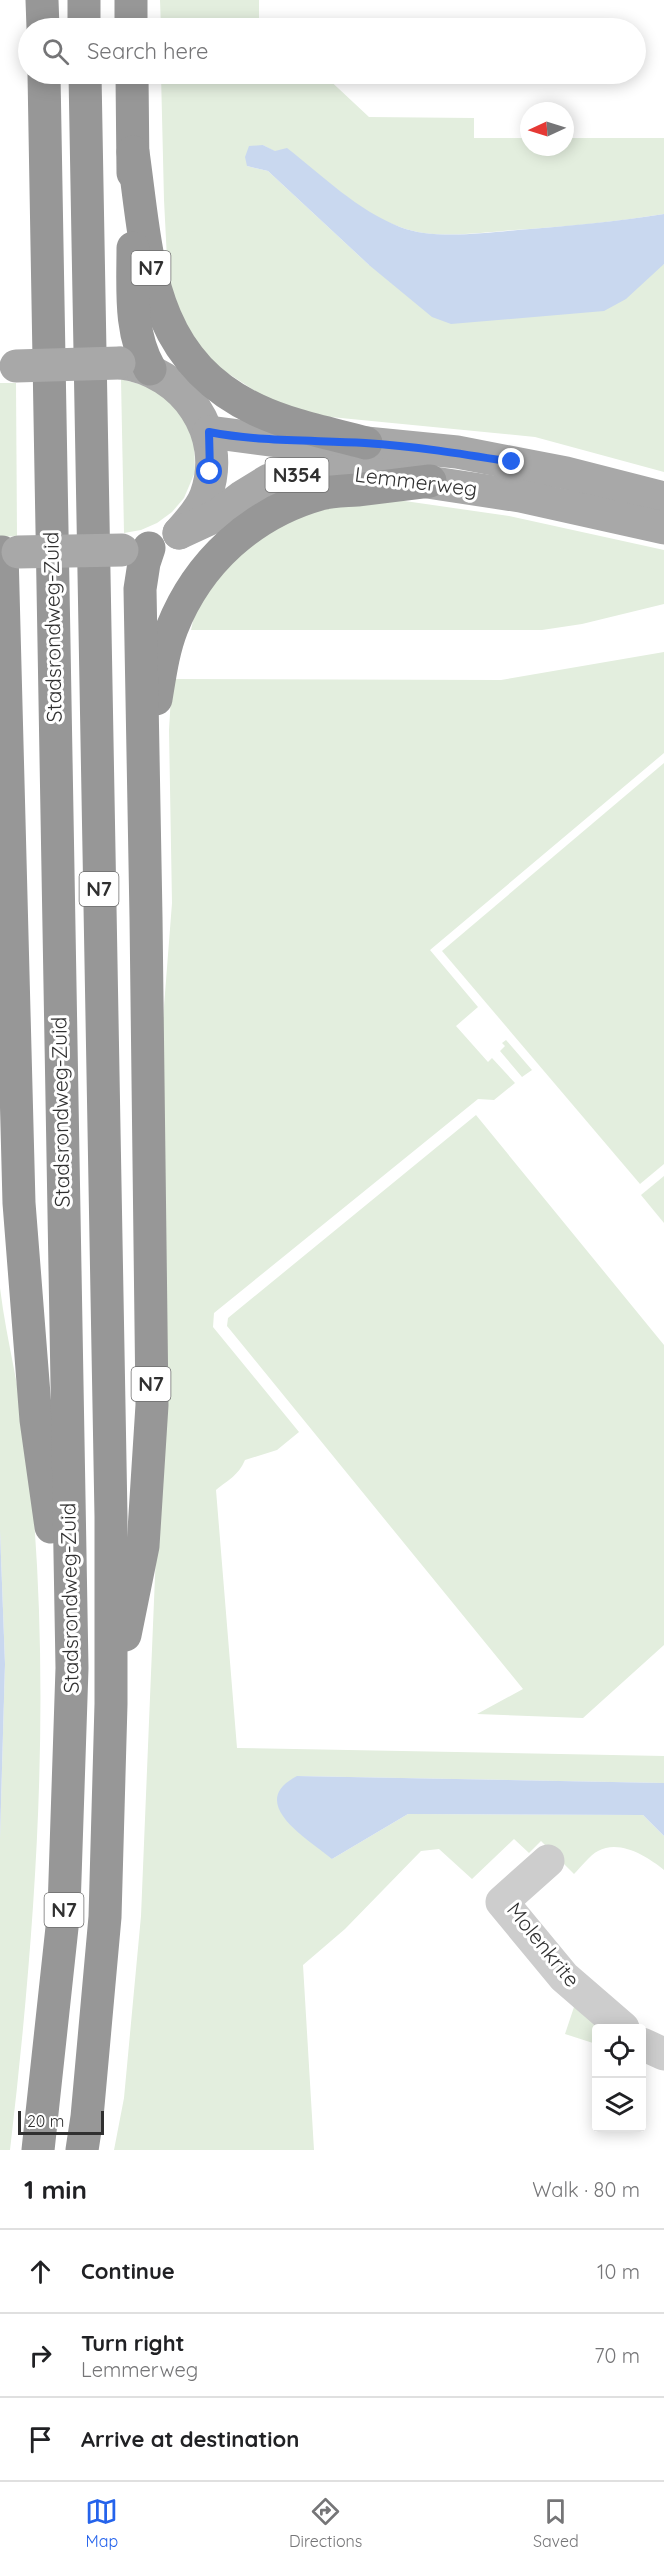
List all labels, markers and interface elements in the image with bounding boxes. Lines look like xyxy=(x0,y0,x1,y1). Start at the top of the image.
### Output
search box xyxy=(18,18,646,84)
icon: search xyxy=(39,35,72,68)
text: Search here xyxy=(87,37,208,65)
north arrow xyxy=(520,102,574,156)
road number: N7 xyxy=(132,251,170,285)
route end xyxy=(498,448,524,474)
route start xyxy=(196,458,222,484)
road number: N354 xyxy=(266,458,328,492)
street label: Lemmerweg xyxy=(353,461,479,501)
street label: Stadsrondweg-Zuid xyxy=(37,531,67,723)
road number: N7 xyxy=(80,872,118,906)
street label: Stadsrondweg-Zuid xyxy=(45,1016,75,1208)
road number: N7 xyxy=(132,1367,170,1401)
street label: Stadsrondweg-Zuid xyxy=(54,1502,84,1694)
road number: N7 xyxy=(44,1893,84,1927)
street label: Molenkrite xyxy=(502,1897,586,1992)
map controls xyxy=(592,2024,646,2132)
button: locate xyxy=(592,2024,646,2078)
button: layers xyxy=(592,2078,646,2132)
scale bar xyxy=(18,2108,104,2136)
text: 20 m xyxy=(27,2111,64,2131)
text: 1 min xyxy=(24,2173,87,2206)
text: Walk · 80 m xyxy=(532,2177,640,2202)
icon: ahead xyxy=(24,2255,57,2288)
text: Continue xyxy=(81,2257,175,2285)
text: 10 m xyxy=(597,2259,640,2284)
text: Turn right xyxy=(81,2329,185,2357)
icon: right xyxy=(24,2339,57,2372)
text: 70 m xyxy=(594,2343,640,2368)
text: Lemmerweg xyxy=(81,2357,198,2382)
icon: arrive xyxy=(24,2423,57,2456)
text: Arrive at destination xyxy=(81,2425,299,2453)
tab: Map xyxy=(85,2495,118,2551)
tab: Directions xyxy=(289,2495,362,2551)
tab: Saved xyxy=(533,2495,579,2551)

